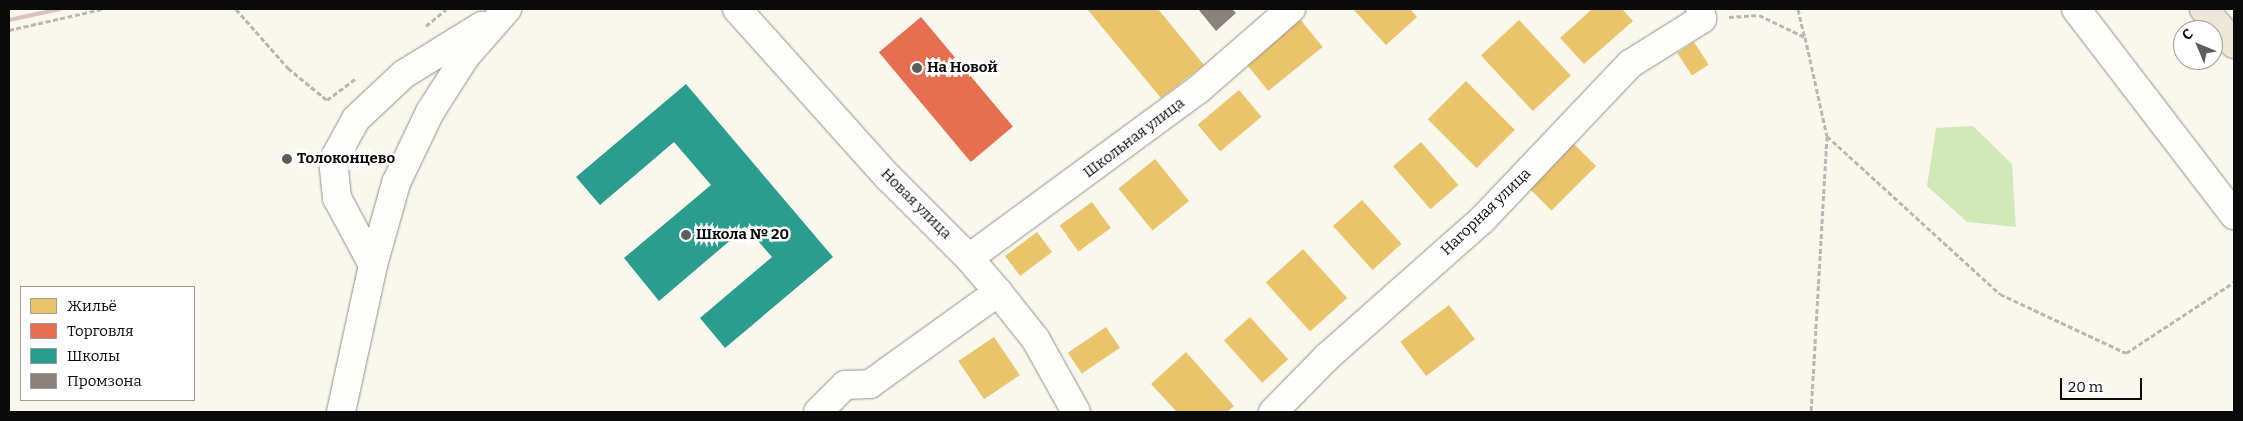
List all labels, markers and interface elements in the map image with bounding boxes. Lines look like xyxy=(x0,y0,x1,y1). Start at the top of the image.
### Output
north arrow xyxy=(2173,20,2223,70)
text: С xyxy=(2179,26,2197,44)
place label: На Новой xyxy=(927,59,997,77)
marker: На Новой xyxy=(911,62,923,74)
street label: Школьная улица xyxy=(1080,94,1188,182)
place label: Толоконцево xyxy=(297,150,395,168)
marker: Толоконцево xyxy=(281,153,293,165)
street label: Новая улица xyxy=(877,165,955,243)
street label: Нагорная улица xyxy=(1437,165,1535,259)
place label: Школа № 20 xyxy=(696,226,789,244)
marker: Школа № 20 xyxy=(680,229,692,241)
legend xyxy=(20,286,195,401)
text: Жильё xyxy=(67,297,117,315)
text: Торговля xyxy=(67,322,134,340)
text: Школы xyxy=(67,347,120,365)
scale bar xyxy=(2063,368,2146,400)
text: Промзона xyxy=(67,372,142,390)
text: 20 m xyxy=(2068,378,2103,396)

